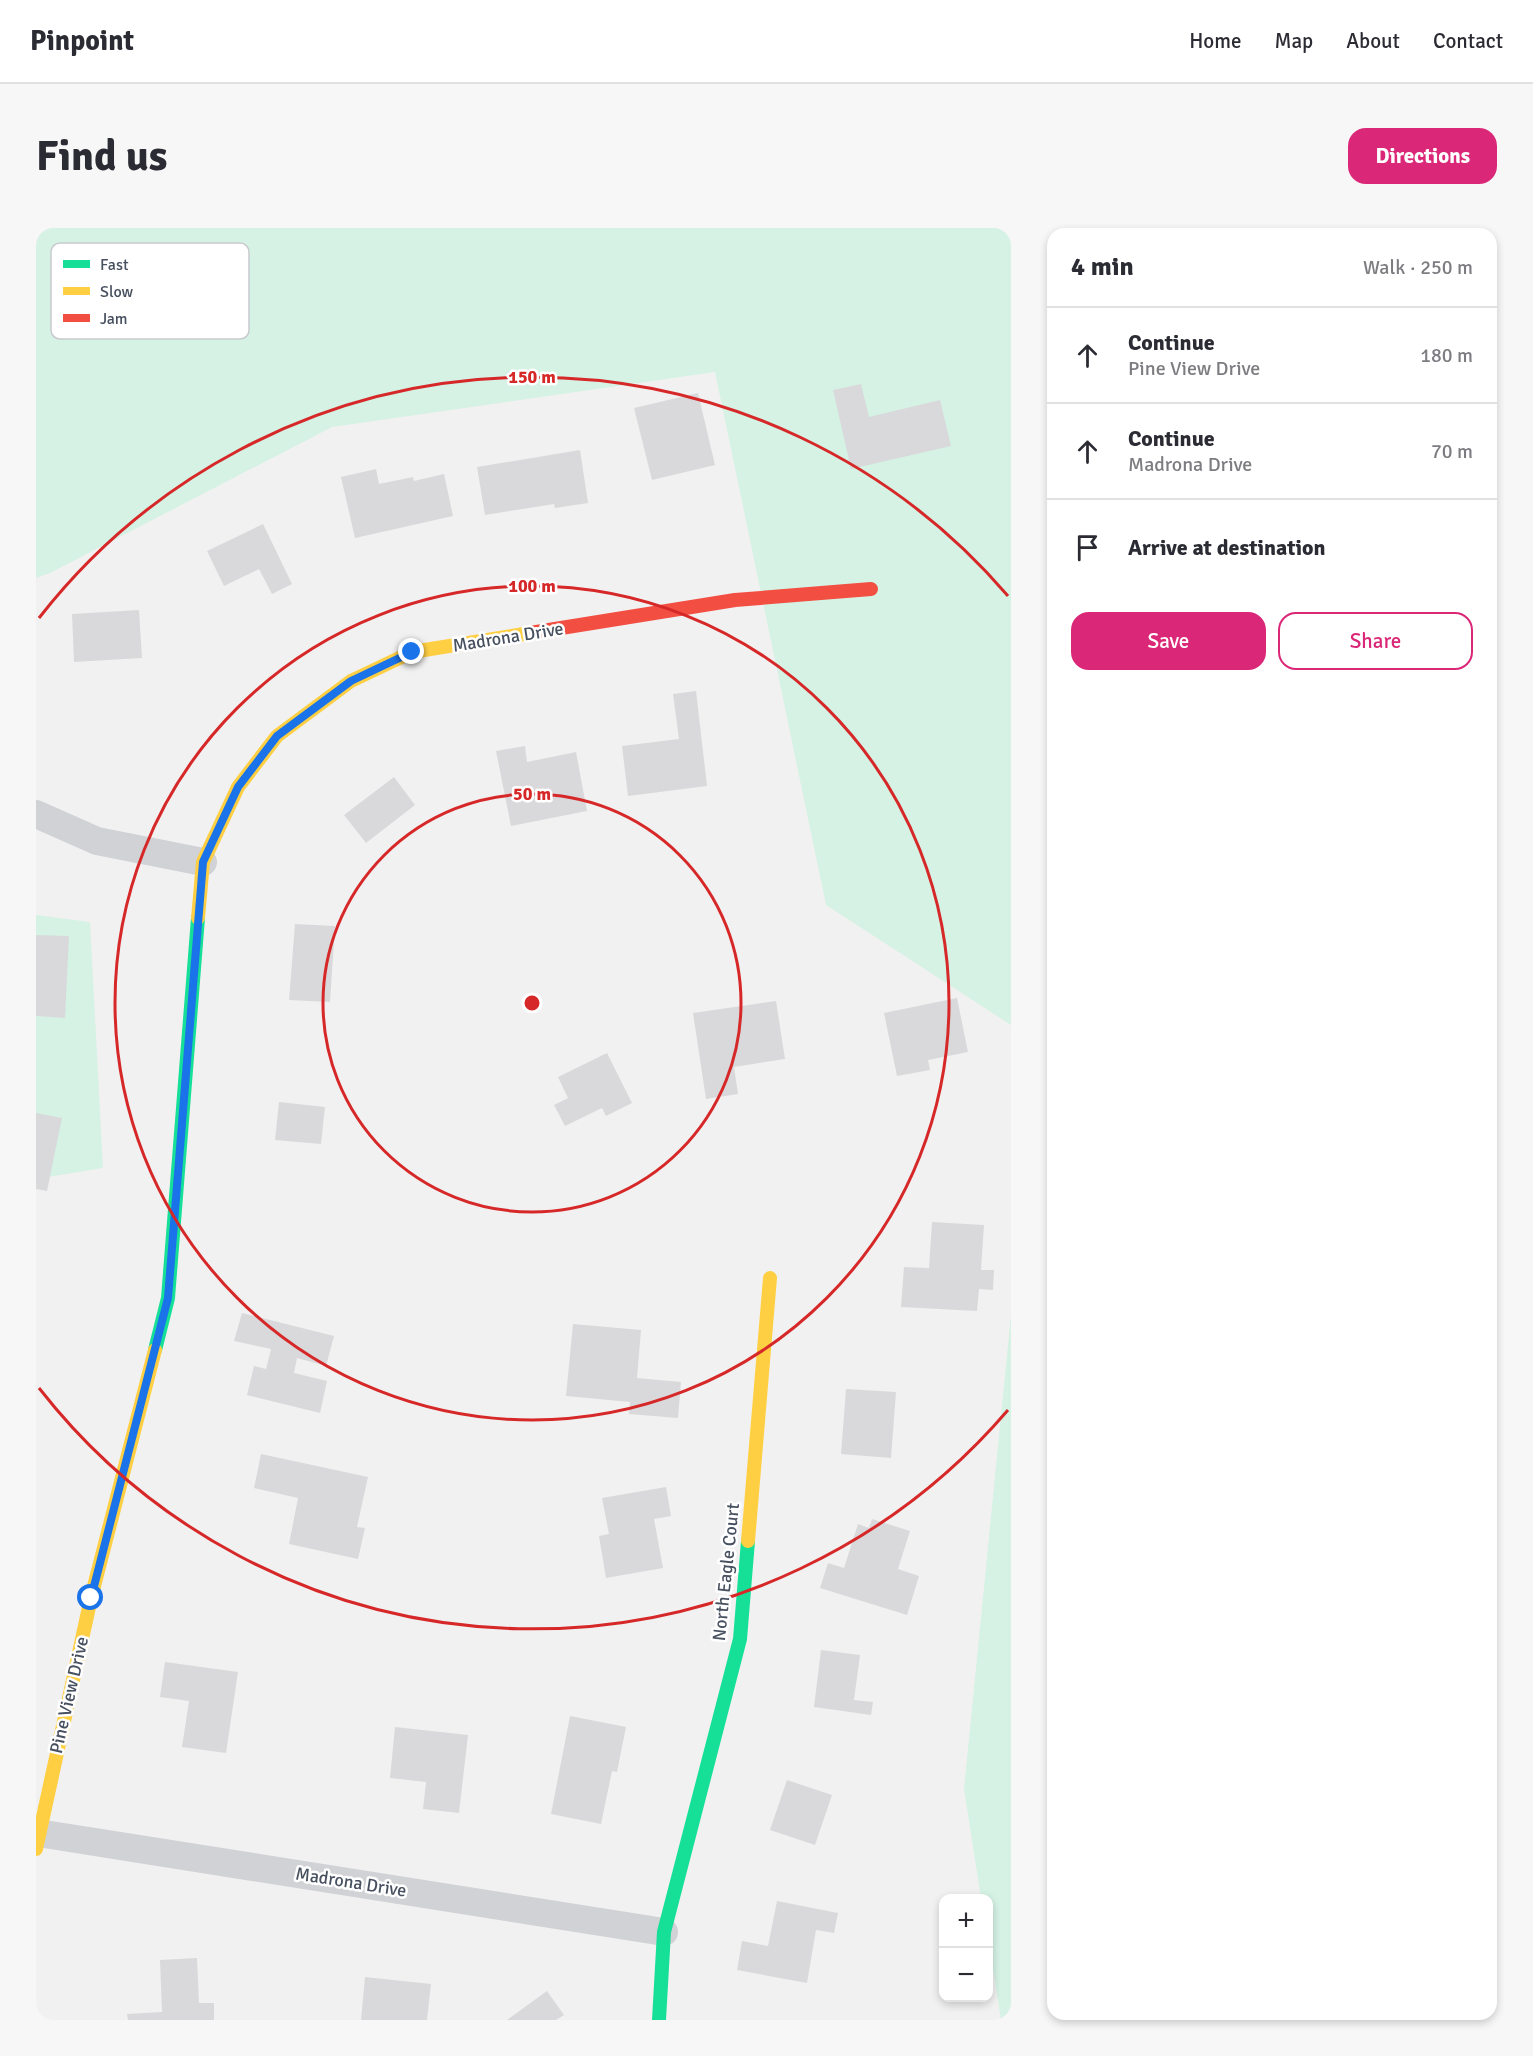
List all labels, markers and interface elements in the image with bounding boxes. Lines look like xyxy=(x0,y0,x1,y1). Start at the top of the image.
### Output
text: Pinpoint xyxy=(30,24,134,58)
text: Home xyxy=(1189,28,1242,54)
text: Map xyxy=(1275,28,1313,54)
text: About xyxy=(1346,28,1400,54)
text: Contact xyxy=(1433,28,1503,54)
button: Directions xyxy=(1348,128,1497,184)
text: Find us xyxy=(36,131,167,182)
legend xyxy=(51,243,249,339)
text: 4 min xyxy=(1071,251,1134,283)
text: Fast xyxy=(100,255,129,275)
text: Walk · 250 m xyxy=(1363,255,1473,280)
text: Slow xyxy=(100,282,134,302)
text: Jam xyxy=(100,309,128,329)
text: Continue xyxy=(1128,329,1215,356)
icon: ahead xyxy=(1071,339,1104,372)
text: 180 m xyxy=(1420,343,1473,368)
text: Pine View Drive xyxy=(1128,356,1260,381)
text: 150 m xyxy=(508,366,556,388)
text: Continue xyxy=(1128,425,1215,452)
icon: ahead xyxy=(1071,435,1104,468)
text: 70 m xyxy=(1431,439,1473,464)
text: Madrona Drive xyxy=(1128,452,1252,477)
icon: arrive xyxy=(1071,531,1104,564)
text: Arrive at destination xyxy=(1128,534,1325,561)
text: 100 m xyxy=(508,575,556,597)
button: Save xyxy=(1071,612,1266,670)
button: Share xyxy=(1278,612,1473,670)
street label: Madrona Drive xyxy=(451,617,565,657)
route end xyxy=(398,638,424,664)
text: 50 m xyxy=(513,783,551,805)
centre of rings xyxy=(522,993,542,1013)
street label: North Eagle Court xyxy=(708,1502,744,1642)
route start xyxy=(77,1584,103,1610)
street label: Pine View Drive xyxy=(45,1634,93,1756)
street label: Madrona Drive xyxy=(294,1862,408,1902)
map controls xyxy=(939,1894,993,2002)
button: + xyxy=(939,1894,993,1948)
button: − xyxy=(939,1948,993,2002)

